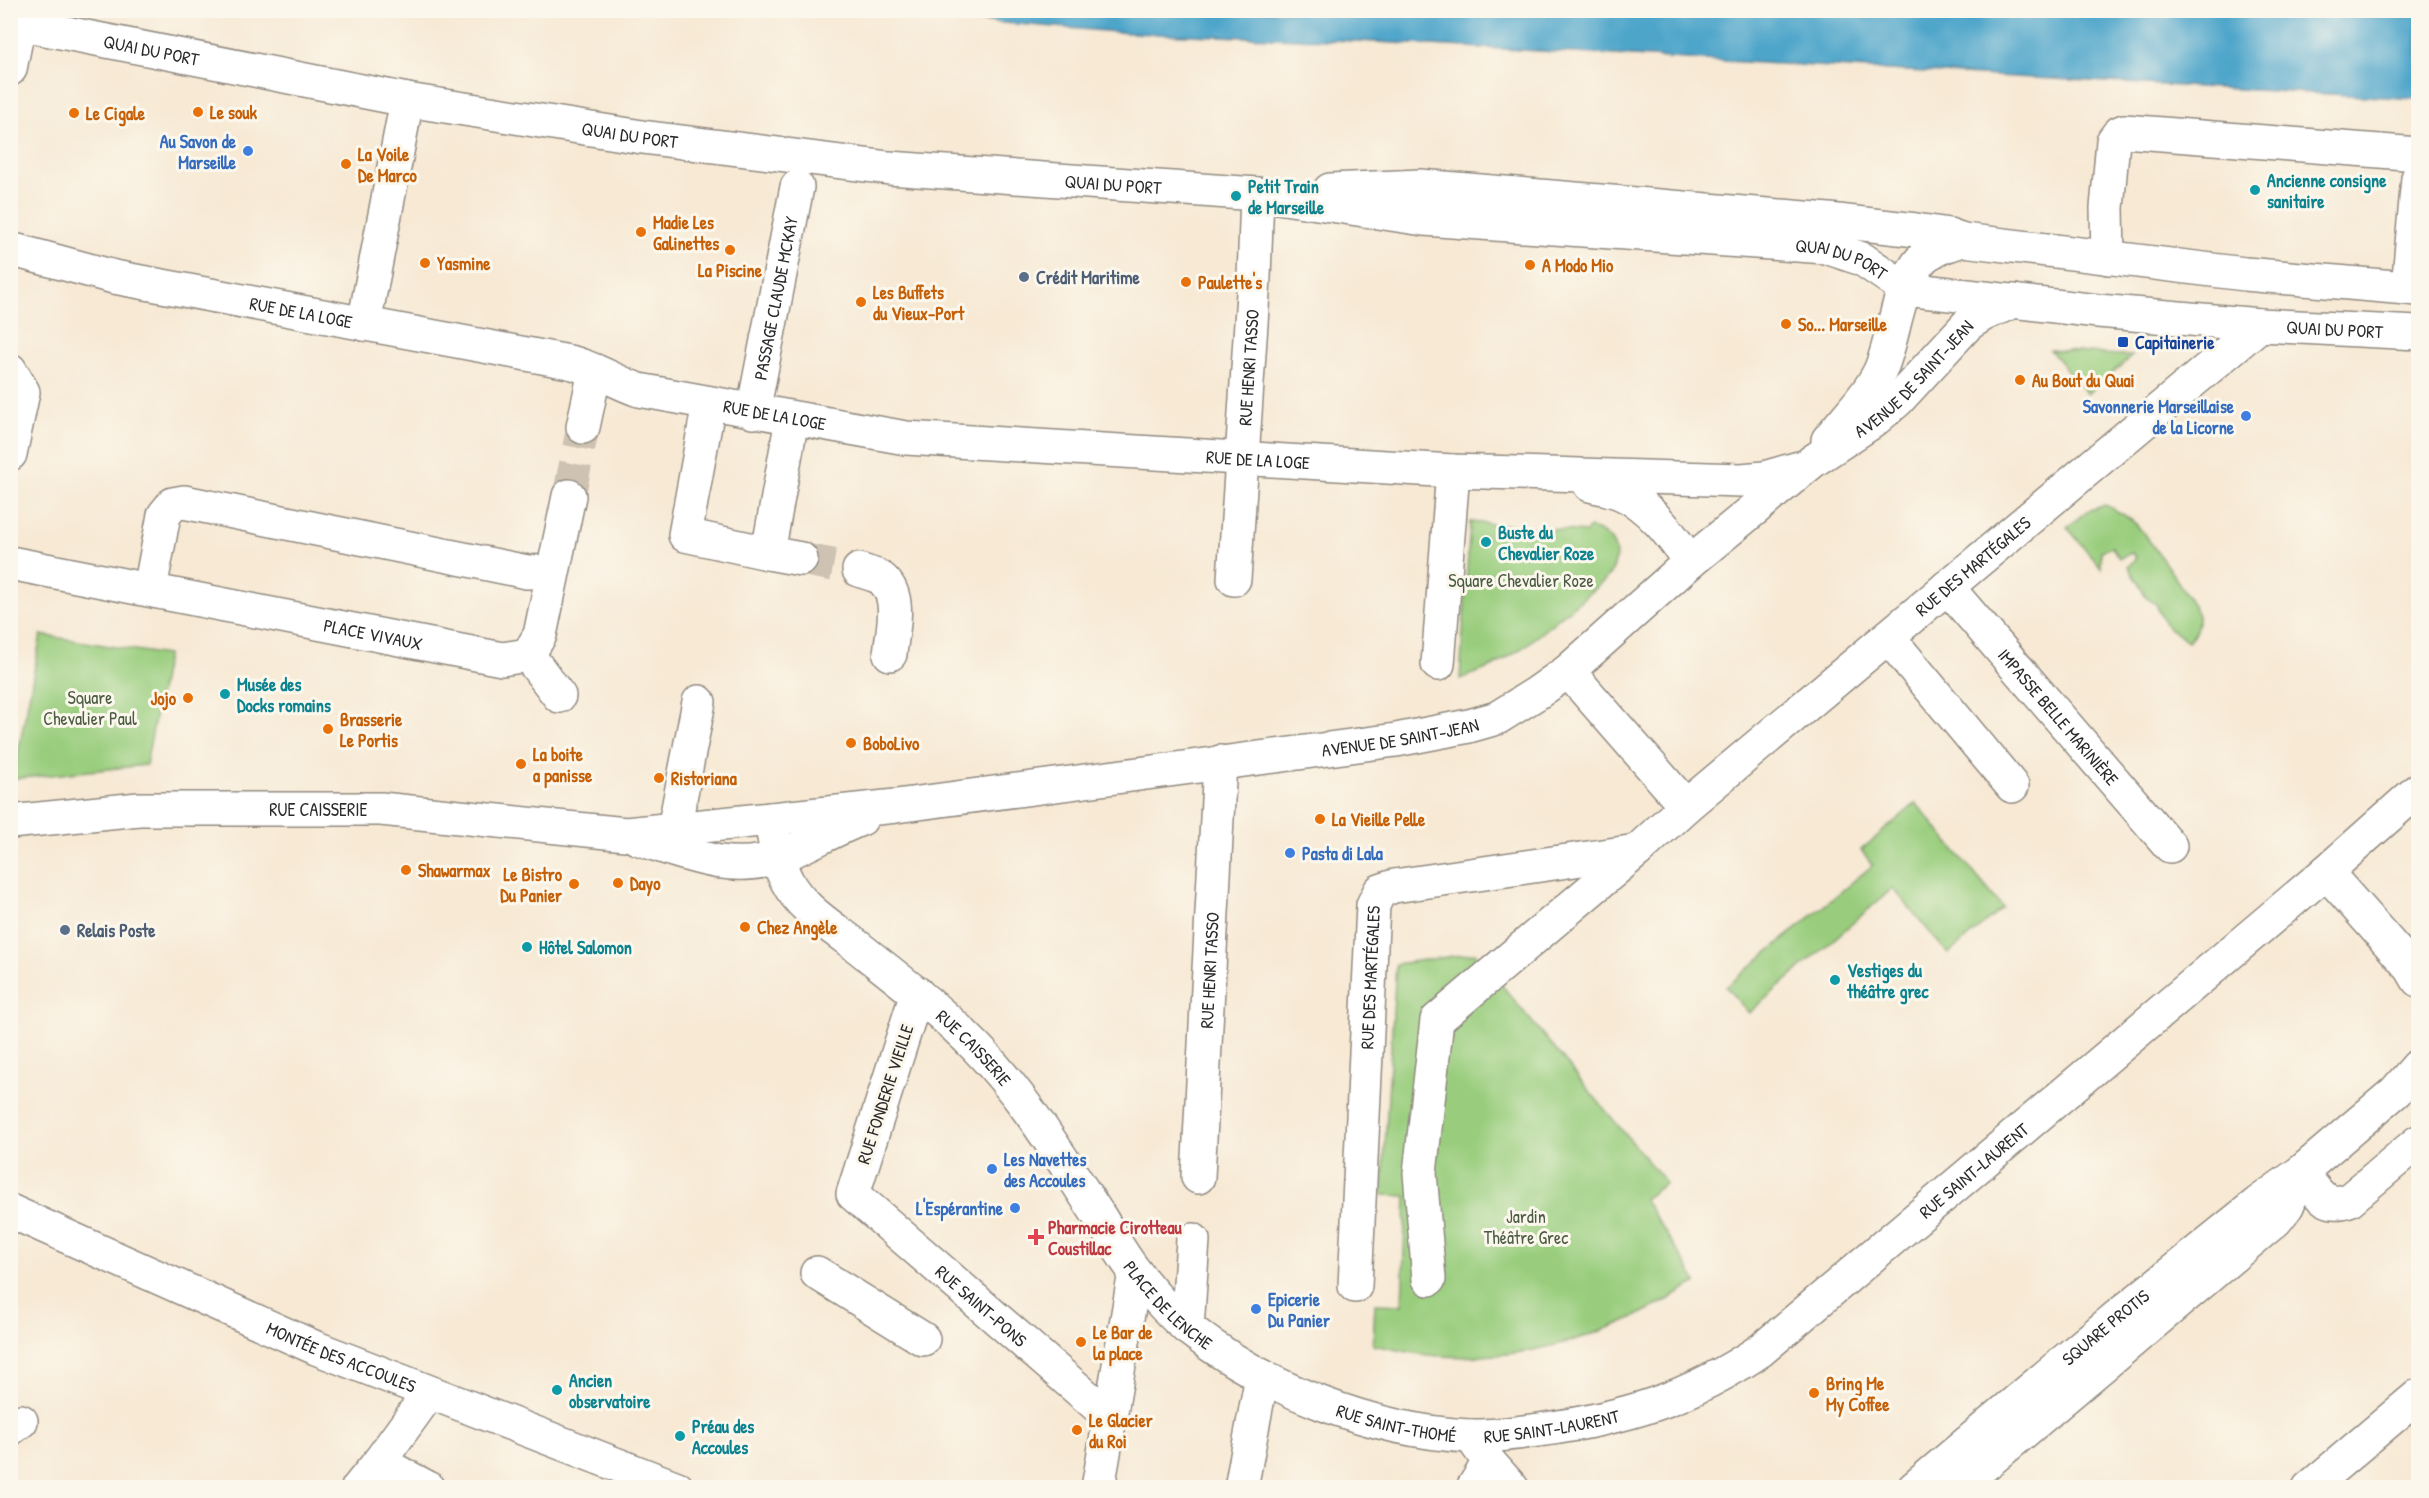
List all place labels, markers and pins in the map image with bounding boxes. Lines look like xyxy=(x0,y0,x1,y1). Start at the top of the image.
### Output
place label: Le souk xyxy=(210,100,257,125)
place label: Le Cigale xyxy=(86,101,146,127)
marker: Le souk xyxy=(191,105,205,119)
marker: Le Cigale xyxy=(67,106,81,120)
place label: Au Savon de Marseille xyxy=(160,129,237,175)
place label: La Voile De Marco xyxy=(358,142,418,188)
marker: Au Savon de Marseille xyxy=(241,144,255,158)
marker: La Voile De Marco xyxy=(339,157,353,171)
place label: Ancienne consigne sanitaire xyxy=(2267,168,2387,214)
place label: Petit Train de Marseille xyxy=(1248,174,1325,220)
marker: Ancienne consigne sanitaire xyxy=(2248,183,2262,197)
marker: Petit Train de Marseille xyxy=(1229,189,1243,203)
place label: Madie Les Galinettes xyxy=(653,210,719,256)
marker: Madie Les Galinettes xyxy=(634,225,648,239)
marker: La Piscine xyxy=(723,243,737,257)
place label: Yasmine xyxy=(437,251,491,276)
place label: A Modo Mio xyxy=(1542,253,1614,278)
marker: Yasmine xyxy=(418,256,432,270)
place label: La Piscine xyxy=(698,258,763,283)
marker: A Modo Mio xyxy=(1523,258,1537,272)
place label: Crédit Maritime xyxy=(1036,265,1141,290)
marker: Crédit Maritime xyxy=(1017,270,1031,284)
place label: Paulette's xyxy=(1198,270,1262,295)
marker: Paulette's xyxy=(1179,275,1193,289)
place label: Les Buffets du Vieux-Port xyxy=(873,280,965,326)
marker: Les Buffets du Vieux-Port xyxy=(854,295,868,309)
place label: So... Marseille xyxy=(1798,312,1888,337)
marker: So... Marseille xyxy=(1779,317,1793,331)
place label: Capitainerie xyxy=(2135,330,2215,356)
marker: Capitainerie xyxy=(2116,335,2130,349)
place label: Au Bout du Quai xyxy=(2032,368,2134,393)
marker: Au Bout du Quai xyxy=(2013,373,2027,387)
place label: Savonnerie Marseillaise de la Licorne xyxy=(2083,394,2235,440)
marker: Savonnerie Marseillaise de la Licorne xyxy=(2239,409,2253,423)
place label: Buste du Chevalier Roze xyxy=(1498,520,1595,566)
marker: Buste du Chevalier Roze xyxy=(1479,535,1493,549)
place label: Musée des Docks romains xyxy=(237,672,331,718)
place label: Jojo xyxy=(151,686,177,711)
marker: Musée des Docks romains xyxy=(218,687,232,701)
marker: Jojo xyxy=(181,691,195,705)
place label: Brasserie Le Portis xyxy=(340,707,403,753)
marker: Brasserie Le Portis xyxy=(321,722,335,736)
place label: BoboLivo xyxy=(863,731,920,756)
marker: BoboLivo xyxy=(844,736,858,750)
place label: La boite a panisse xyxy=(533,742,593,789)
marker: La boite a panisse xyxy=(514,757,528,771)
place label: Ristoriana xyxy=(671,766,738,791)
marker: Ristoriana xyxy=(652,771,666,785)
place label: La Vieille Pelle xyxy=(1332,807,1426,832)
marker: La Vieille Pelle xyxy=(1313,812,1327,826)
place label: Pasta di Lala xyxy=(1302,841,1384,866)
marker: Pasta di Lala xyxy=(1283,846,1297,860)
place label: Shawarmax xyxy=(418,858,491,883)
place label: Le Bistro Du Panier xyxy=(500,862,563,908)
marker: Shawarmax xyxy=(399,863,413,877)
place label: Dayo xyxy=(630,871,661,897)
marker: Dayo xyxy=(611,876,625,890)
marker: Le Bistro Du Panier xyxy=(567,877,581,891)
place label: Chez Angèle xyxy=(757,915,838,941)
place label: Relais Poste xyxy=(77,918,156,943)
marker: Chez Angèle xyxy=(738,920,752,934)
marker: Relais Poste xyxy=(58,923,72,937)
place label: Hôtel Salomon xyxy=(539,935,632,960)
marker: Hôtel Salomon xyxy=(520,940,534,954)
place label: Vestiges du théâtre grec xyxy=(1846,958,1930,1005)
marker: Vestiges du théâtre grec xyxy=(1828,973,1842,987)
place label: Les Navettes des Accoules xyxy=(1004,1147,1086,1193)
marker: Les Navettes des Accoules xyxy=(985,1162,999,1176)
place label: L'Espérantine xyxy=(916,1196,1004,1222)
marker: L'Espérantine xyxy=(1008,1201,1022,1215)
place label: Pharmacie Cirotteau Coustillac xyxy=(1048,1215,1183,1261)
marker: Pharmacie Cirotteau Coustillac xyxy=(1029,1230,1043,1244)
place label: Epicerie Du Panier xyxy=(1268,1287,1330,1333)
marker: Epicerie Du Panier xyxy=(1249,1302,1263,1316)
place label: Le Bar de la place xyxy=(1093,1320,1153,1367)
marker: Le Bar de la place xyxy=(1074,1335,1088,1349)
place label: Ancien observatoire xyxy=(569,1368,651,1414)
place label: Bring Me My Coffee xyxy=(1826,1371,1890,1418)
marker: Ancien observatoire xyxy=(550,1383,564,1397)
marker: Bring Me My Coffee xyxy=(1807,1386,1821,1400)
place label: Le Glacier du Roi xyxy=(1089,1408,1153,1454)
place label: Préau des Accoules xyxy=(692,1414,754,1460)
marker: Le Glacier du Roi xyxy=(1070,1423,1084,1437)
marker: Préau des Accoules xyxy=(673,1429,687,1443)

